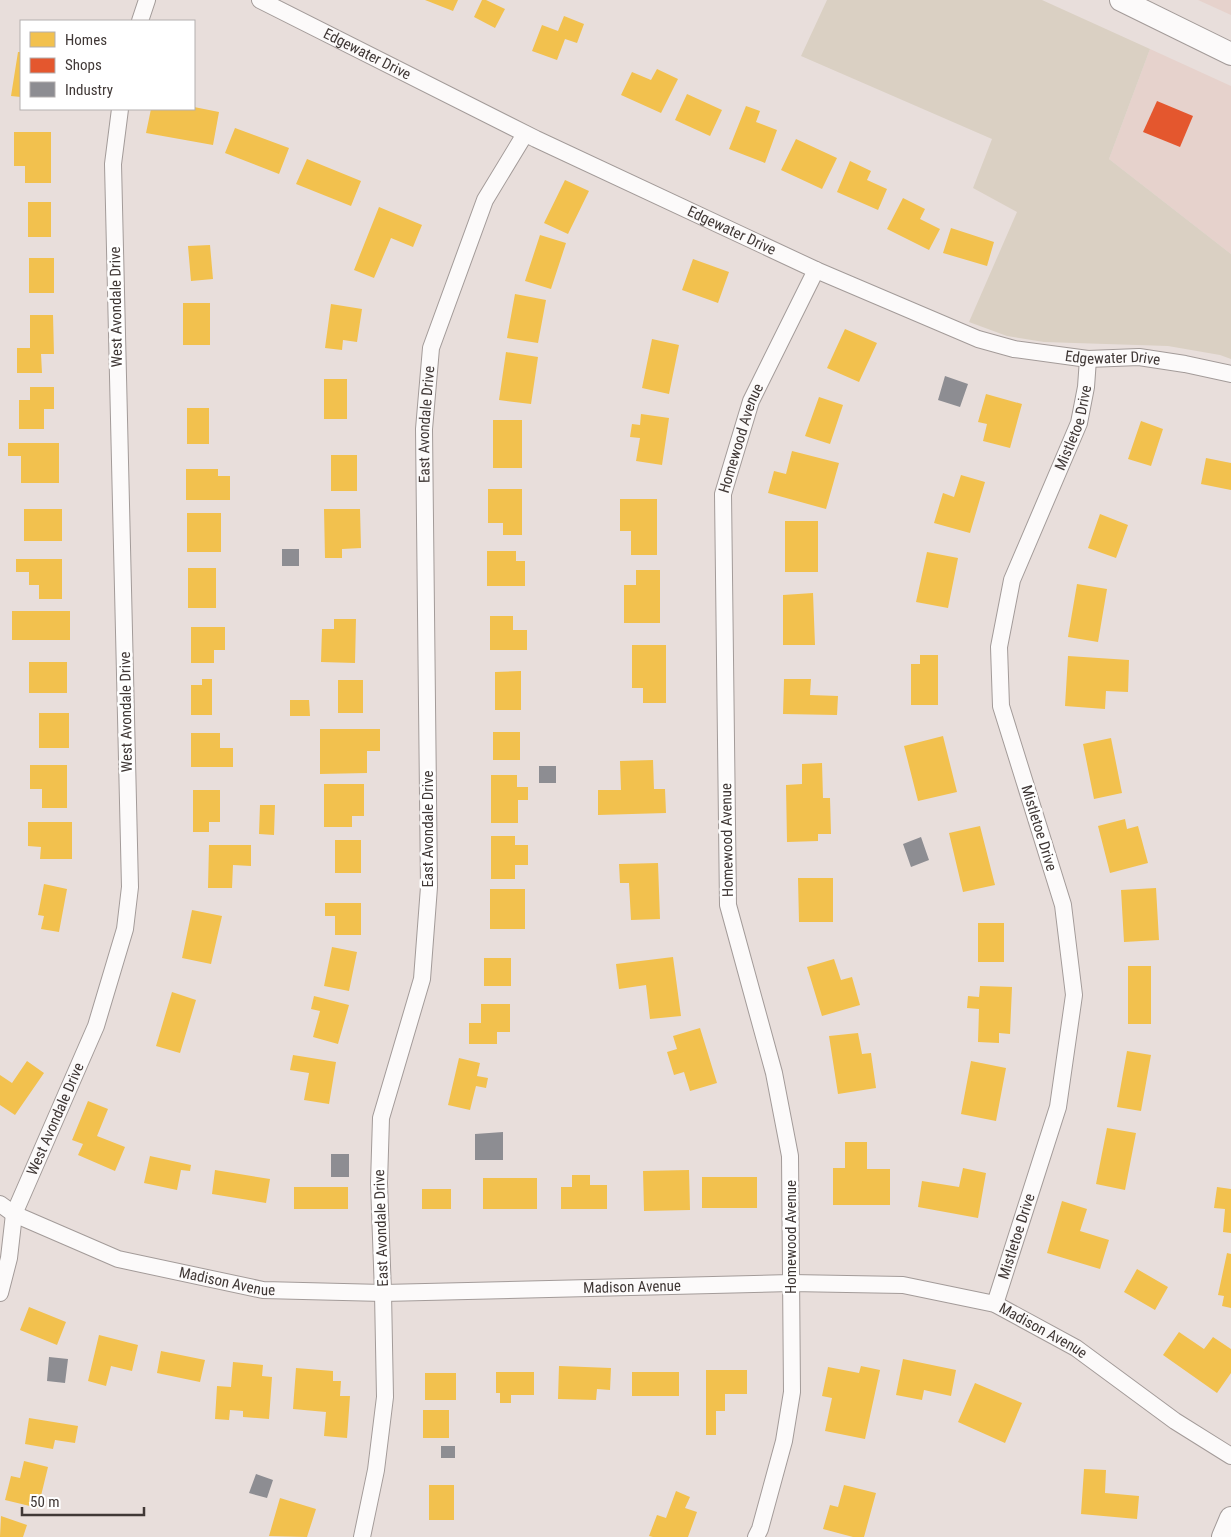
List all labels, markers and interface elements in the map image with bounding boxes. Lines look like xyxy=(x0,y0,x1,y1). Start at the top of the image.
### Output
legend xyxy=(20,20,195,110)
street label: Edgewater Drive xyxy=(320,24,414,84)
text: Homes xyxy=(65,31,107,49)
text: Shops xyxy=(65,56,102,74)
text: Industry xyxy=(65,81,113,99)
street label: Edgewater Drive xyxy=(685,202,779,259)
street label: West Avondale Drive xyxy=(106,246,126,368)
street label: Edgewater Drive xyxy=(1064,347,1162,369)
street label: East Avondale Drive xyxy=(415,365,438,483)
street label: Homewood Avenue xyxy=(715,381,767,495)
street label: Mistletoe Drive xyxy=(1051,384,1095,473)
street label: West Avondale Drive xyxy=(116,651,136,773)
street label: East Avondale Drive xyxy=(419,770,437,888)
street label: Homewood Avenue xyxy=(717,783,737,897)
street label: Mistletoe Drive xyxy=(1017,783,1061,873)
street label: West Avondale Drive xyxy=(23,1060,88,1178)
street label: East Avondale Drive xyxy=(370,1169,392,1287)
street label: Homewood Avenue xyxy=(782,1180,800,1294)
street label: Mistletoe Drive xyxy=(995,1191,1039,1281)
street label: Madison Avenue xyxy=(177,1263,275,1299)
street label: Madison Avenue xyxy=(583,1277,681,1297)
street label: Madison Avenue xyxy=(996,1299,1091,1362)
scale bar xyxy=(22,1484,145,1516)
text: 50 m xyxy=(30,1493,60,1511)

